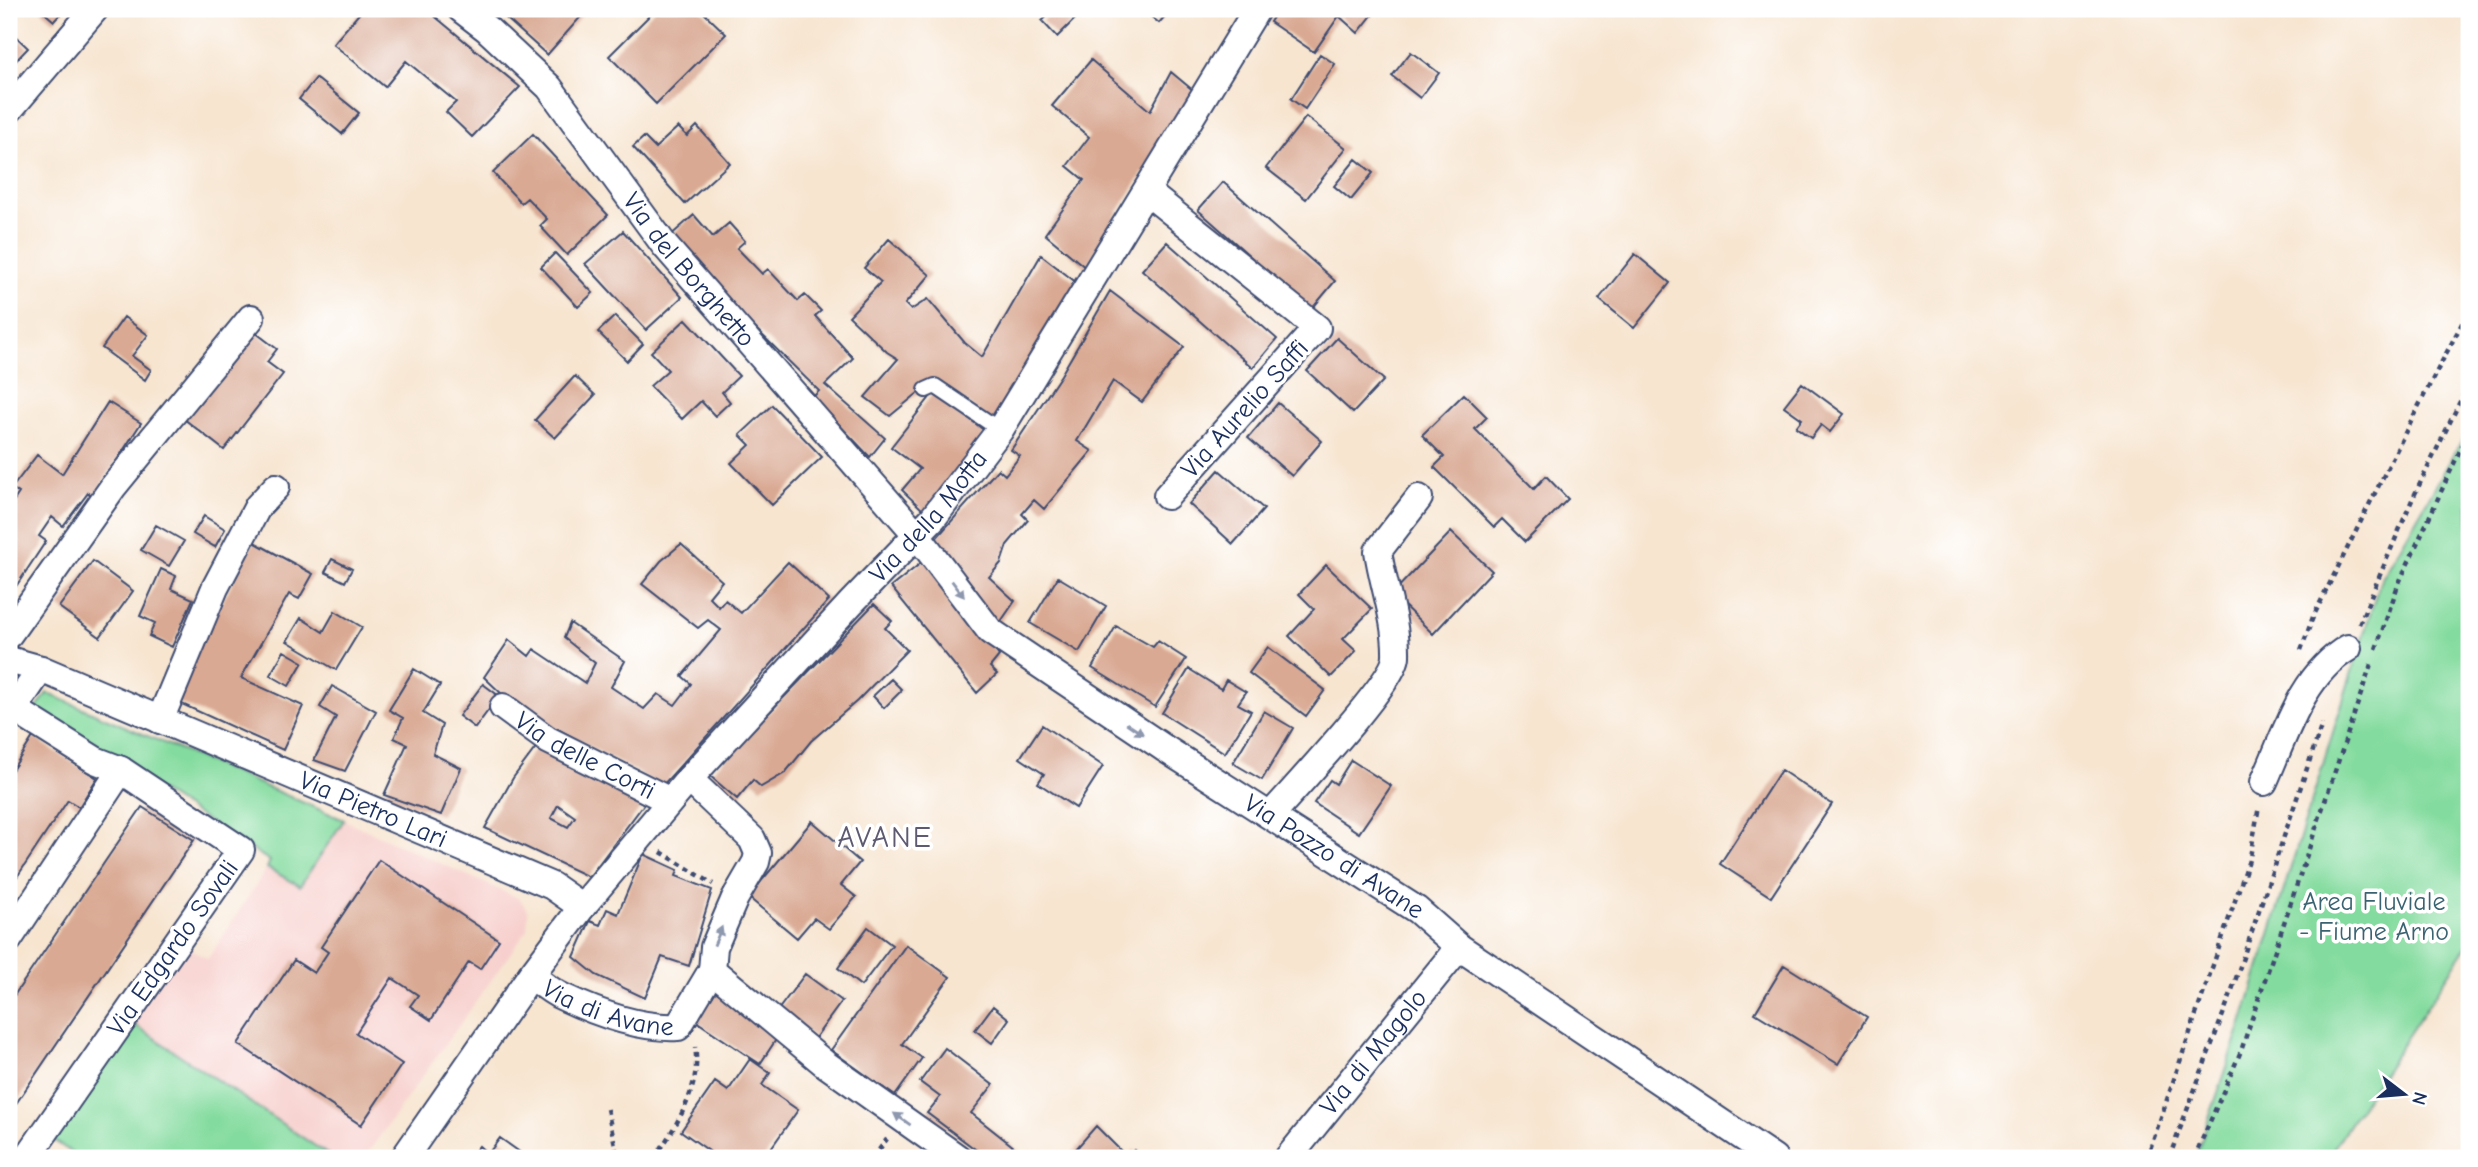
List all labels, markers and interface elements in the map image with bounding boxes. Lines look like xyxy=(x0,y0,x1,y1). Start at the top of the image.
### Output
street label: Via del Borghetto xyxy=(616,187,761,353)
street label: Via Aurelio Saffi xyxy=(1175,334,1315,484)
street label: Via della Motta xyxy=(864,445,994,589)
one-way arrow xyxy=(951,580,965,598)
street label: Via delle Corti xyxy=(509,706,660,806)
one-way arrow xyxy=(1126,722,1144,736)
street label: Via Pietro Lari xyxy=(295,765,451,855)
street label: Via Pozzo di Avane xyxy=(1238,788,1429,925)
district label: AVANE xyxy=(837,820,933,855)
street label: Via Edgardo Sovali xyxy=(101,854,245,1042)
park label: Area Fluviale - Fiume Arno xyxy=(2299,887,2449,947)
one-way arrow xyxy=(712,926,724,946)
street label: Via di Avane xyxy=(536,974,674,1042)
street label: Via di Magolo xyxy=(1314,984,1433,1121)
north arrow xyxy=(2370,1058,2440,1128)
text: N xyxy=(2407,1089,2432,1107)
one-way arrow xyxy=(893,1112,911,1126)

